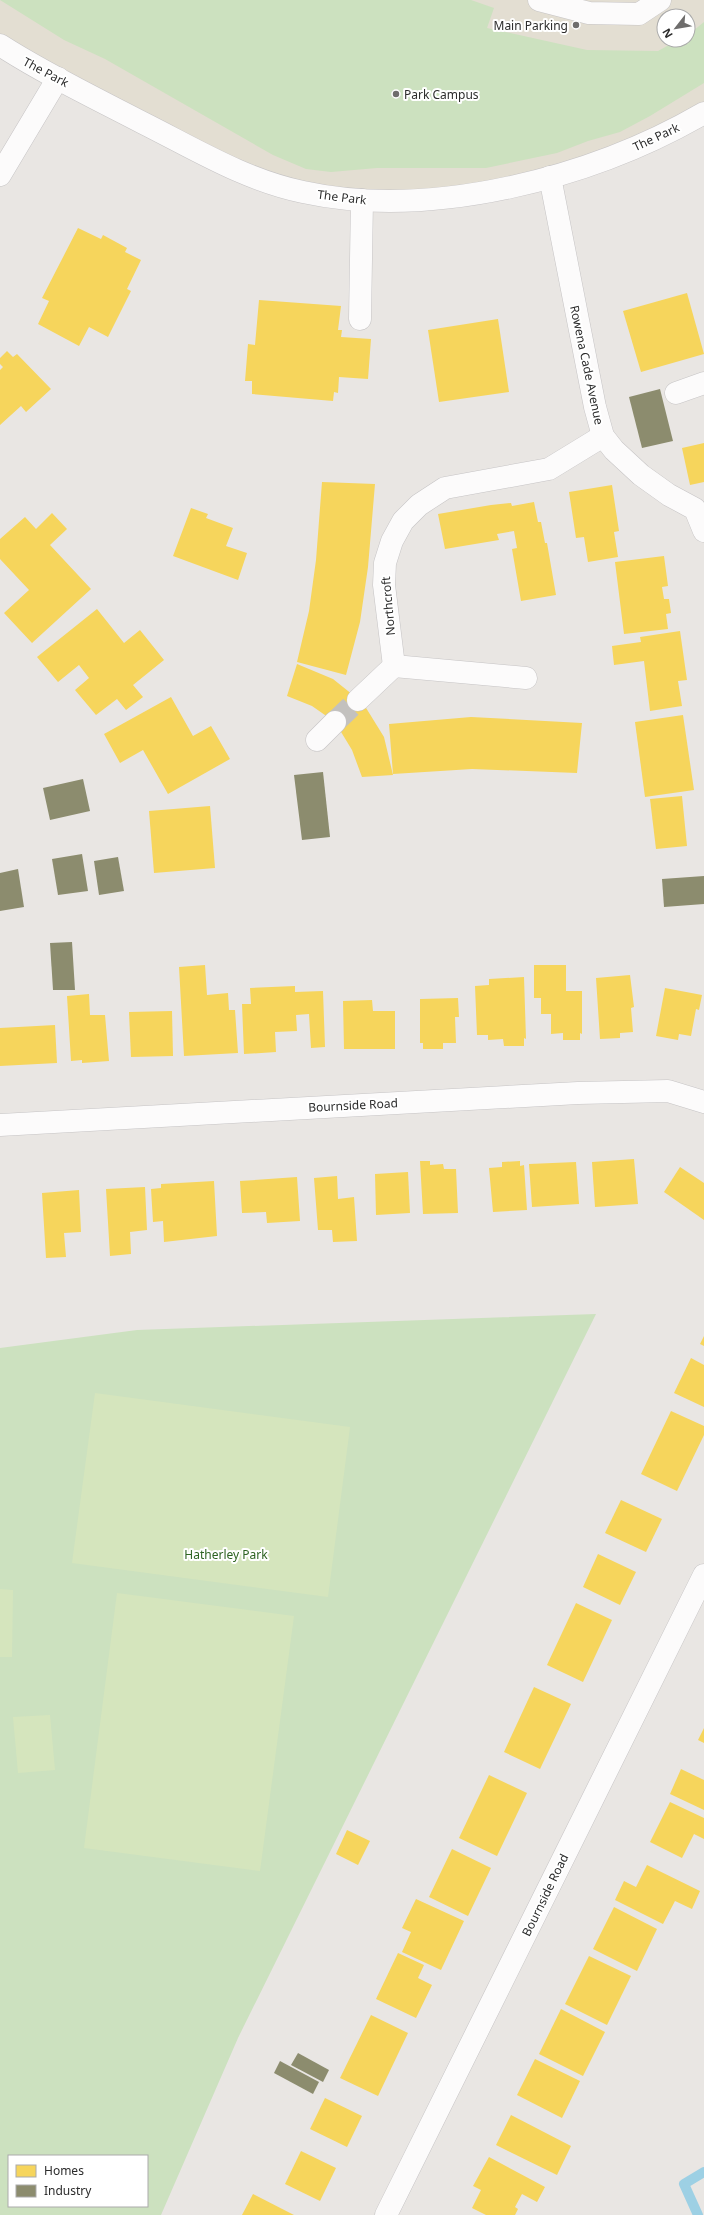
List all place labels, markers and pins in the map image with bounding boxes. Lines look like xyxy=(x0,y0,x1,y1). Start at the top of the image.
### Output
place label: Main Parking xyxy=(494,17,568,34)
marker: Main Parking xyxy=(571,20,581,30)
place label: Park Campus xyxy=(404,86,479,103)
marker: Park Campus xyxy=(391,89,401,99)

